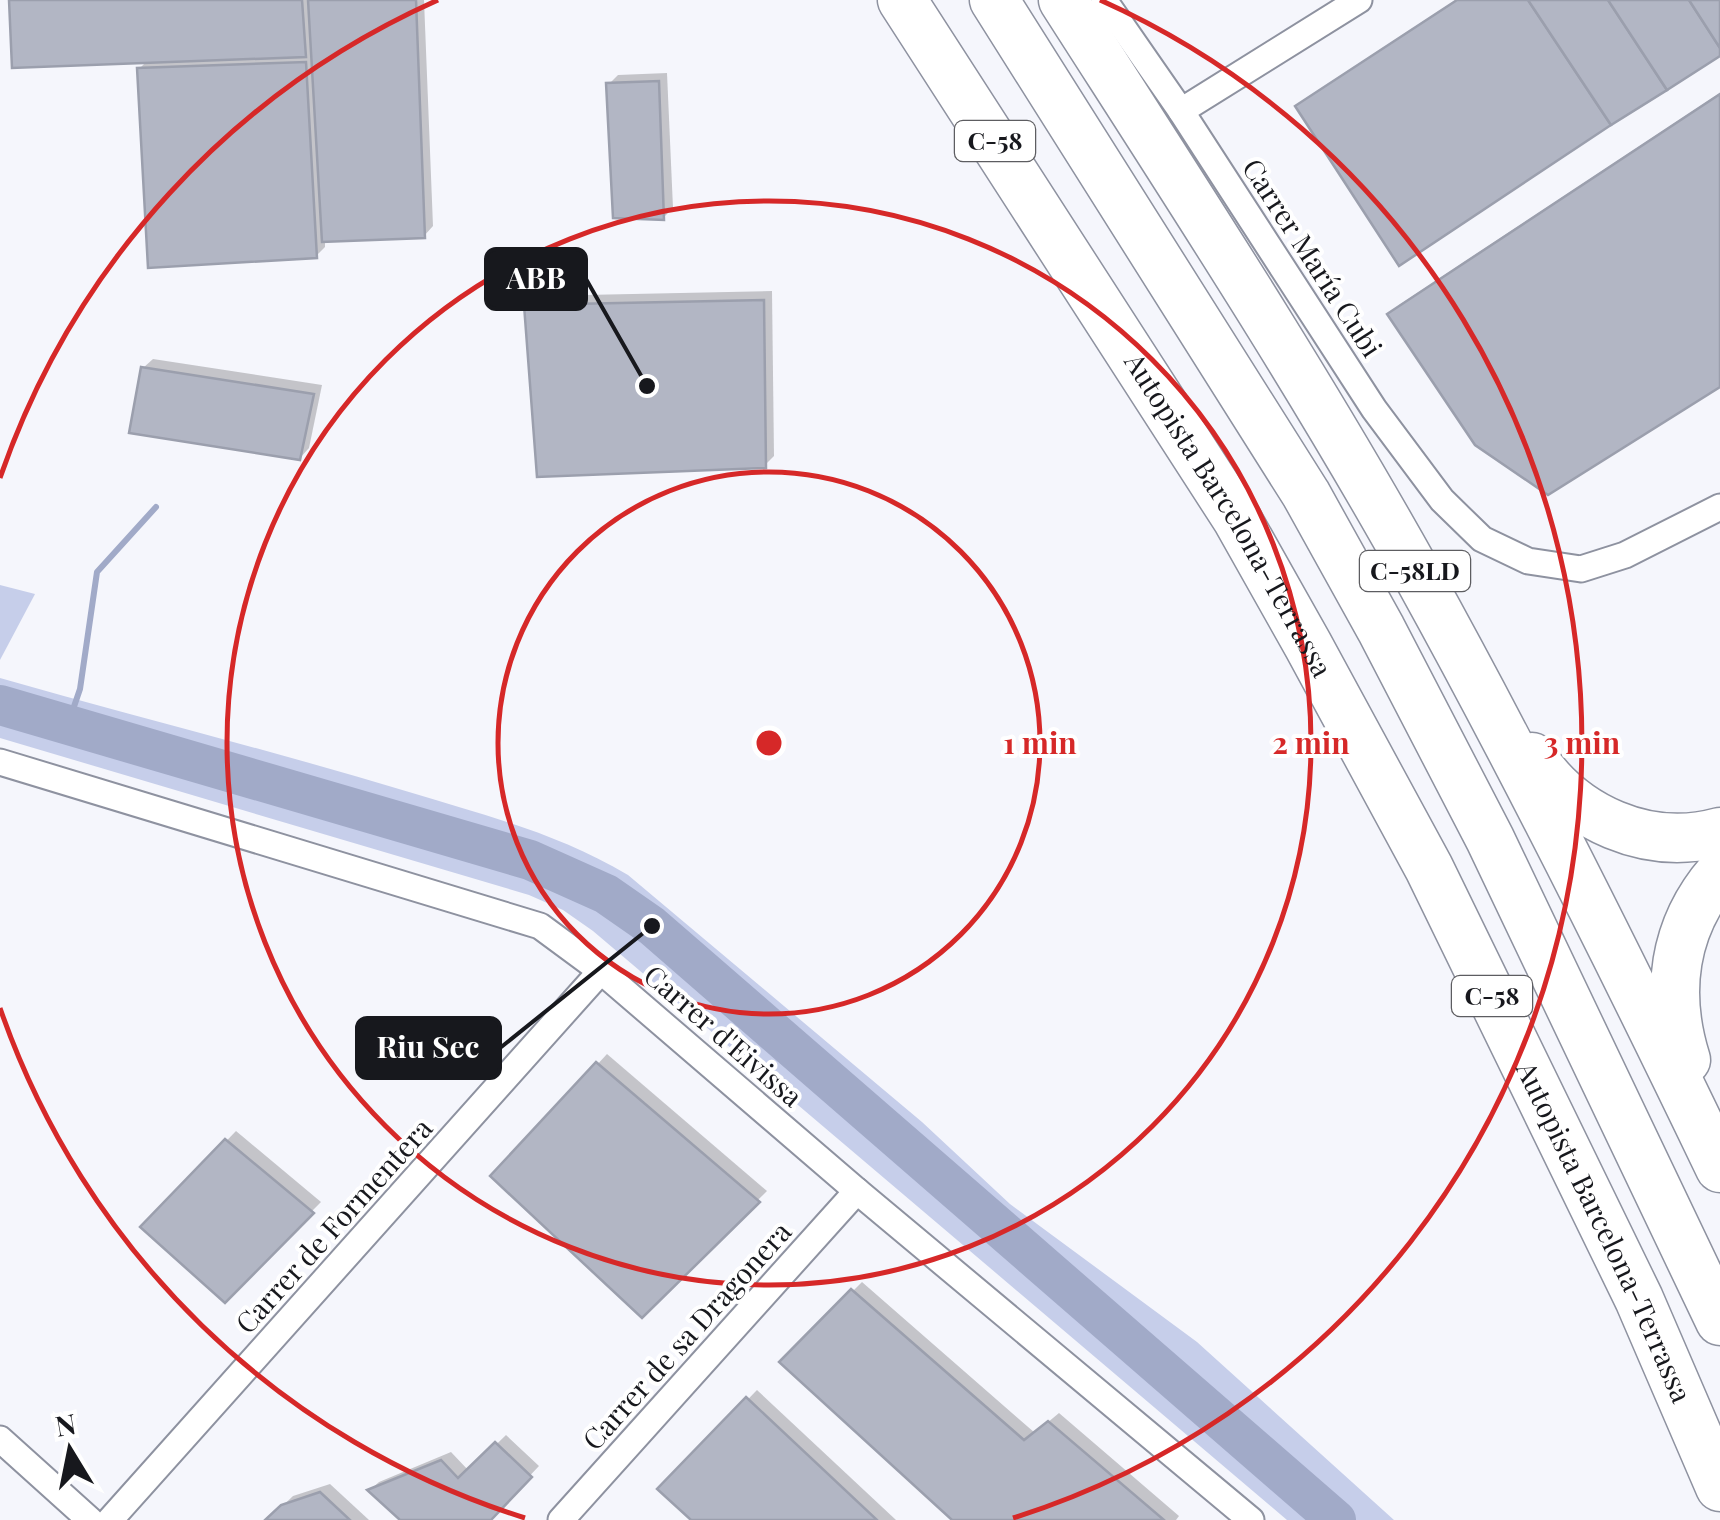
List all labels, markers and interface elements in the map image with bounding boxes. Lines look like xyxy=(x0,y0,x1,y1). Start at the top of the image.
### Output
road number: C-58 xyxy=(955,121,1035,161)
street label: Carrer María Cubi xyxy=(1235,151,1391,364)
callout: ABB xyxy=(486,249,586,309)
text: ABB xyxy=(505,257,566,297)
street label: Autopista Barcelona-Terrassa xyxy=(1117,344,1342,683)
road number: C-58LD xyxy=(1360,551,1470,591)
text: 1 min xyxy=(1003,722,1077,762)
text: 2 min xyxy=(1272,722,1350,762)
text: 3 min xyxy=(1544,722,1621,762)
centre of rings xyxy=(751,725,787,761)
street label: Carrer d'Eivissa xyxy=(637,956,811,1114)
road number: C-58 xyxy=(1452,976,1532,1016)
callout: Riu Sec xyxy=(357,1018,500,1078)
text: Riu Sec xyxy=(377,1026,480,1066)
street label: Autopista Barcelona-Terrassa xyxy=(1509,1054,1701,1408)
street label: Carrer de Formentera xyxy=(226,1110,439,1340)
street label: Carrer de sa Dragonera xyxy=(573,1213,798,1457)
north arrow xyxy=(20,1400,120,1500)
text: N xyxy=(52,1404,79,1444)

